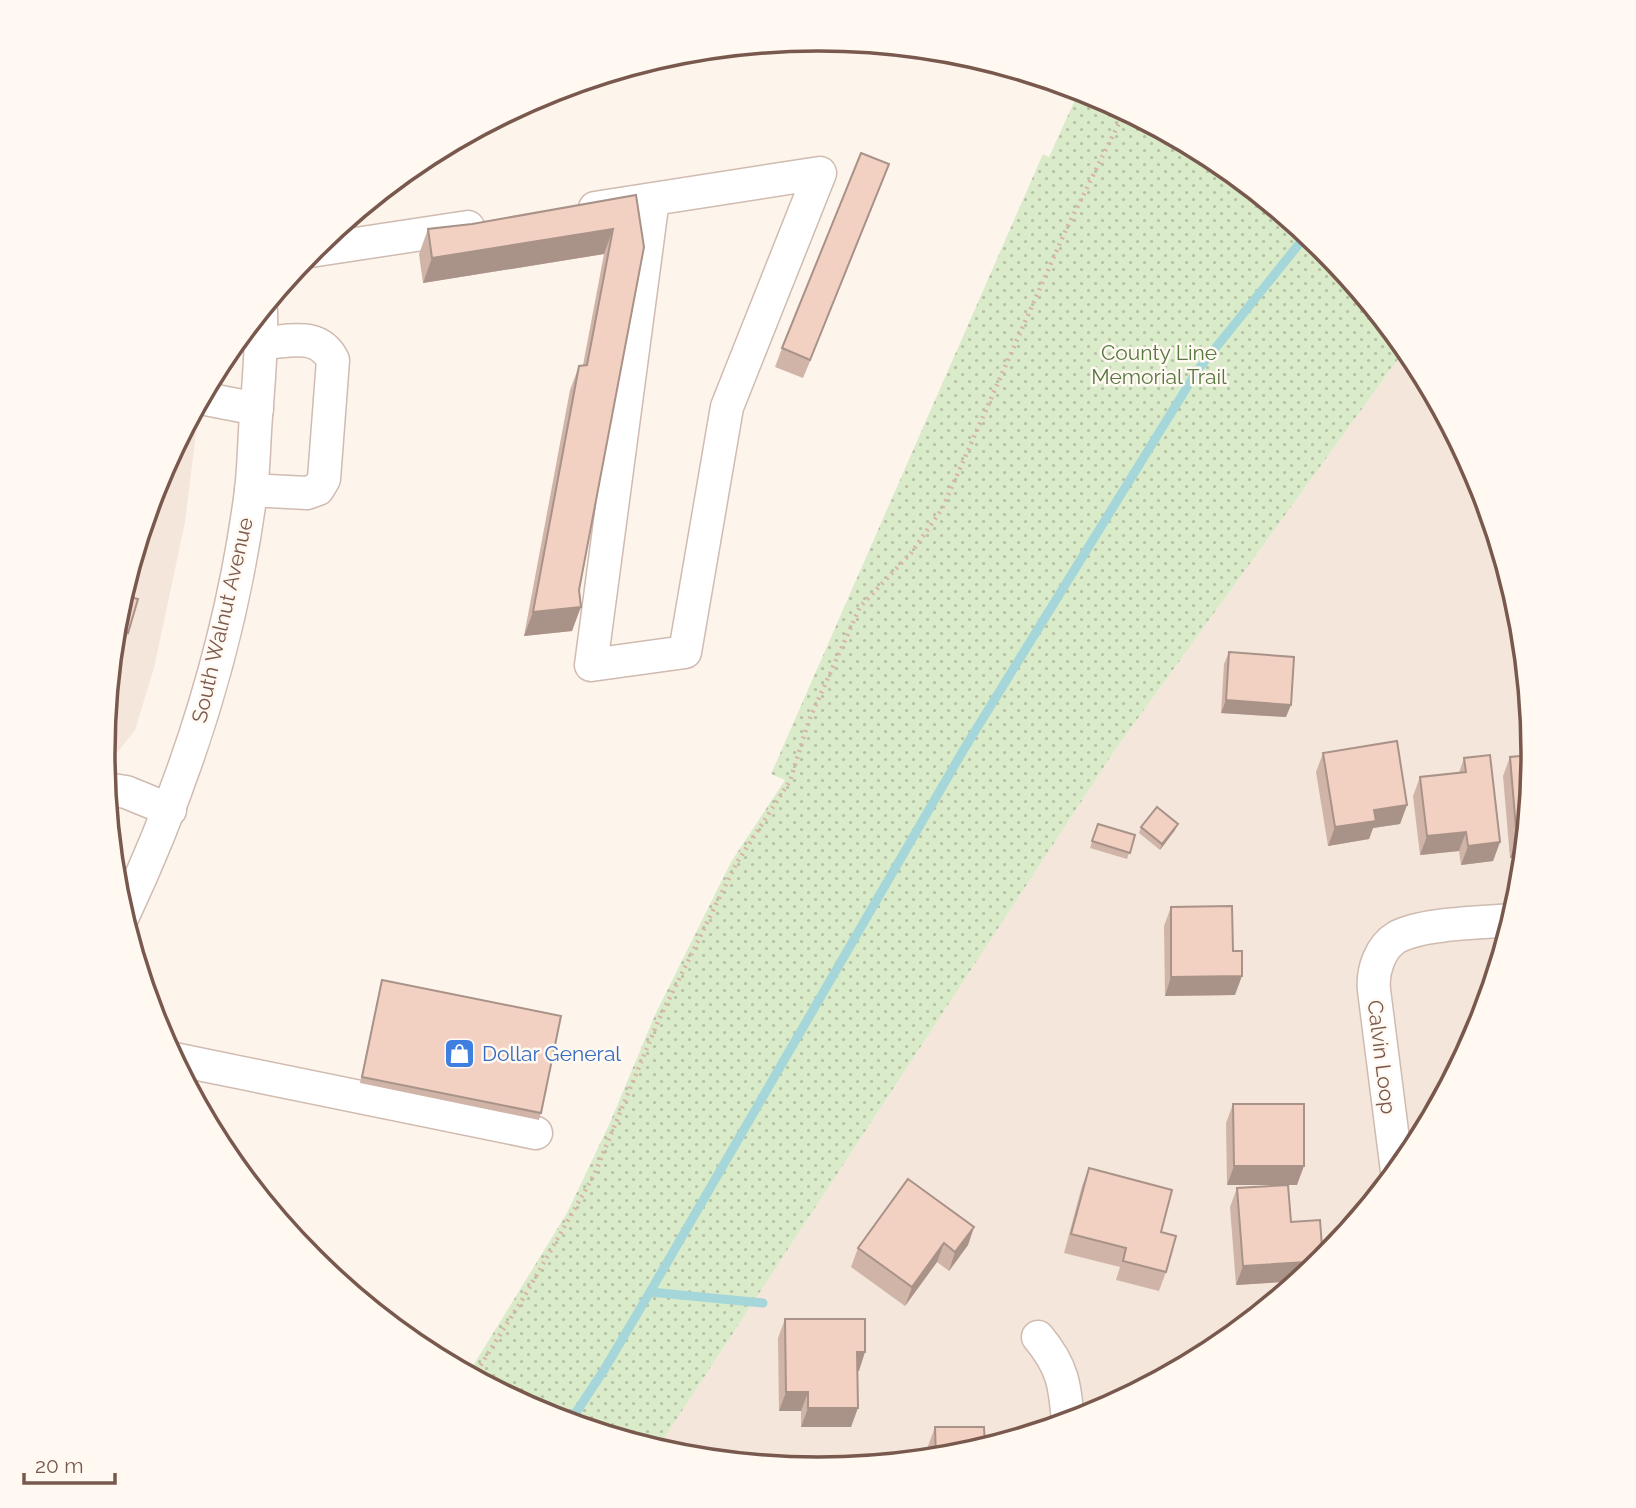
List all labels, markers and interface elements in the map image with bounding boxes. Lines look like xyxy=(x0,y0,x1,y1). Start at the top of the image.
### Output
park label: County Line Memorial Trail xyxy=(1091,340,1227,389)
street label: South Walnut Avenue xyxy=(186,515,258,725)
street label: Calvin Loop xyxy=(1363,999,1401,1115)
shop icon: Dollar General xyxy=(442,1036,476,1070)
place label: Dollar General xyxy=(482,1041,621,1066)
scale bar xyxy=(24,1442,116,1486)
text: 20 m xyxy=(35,1453,83,1478)

